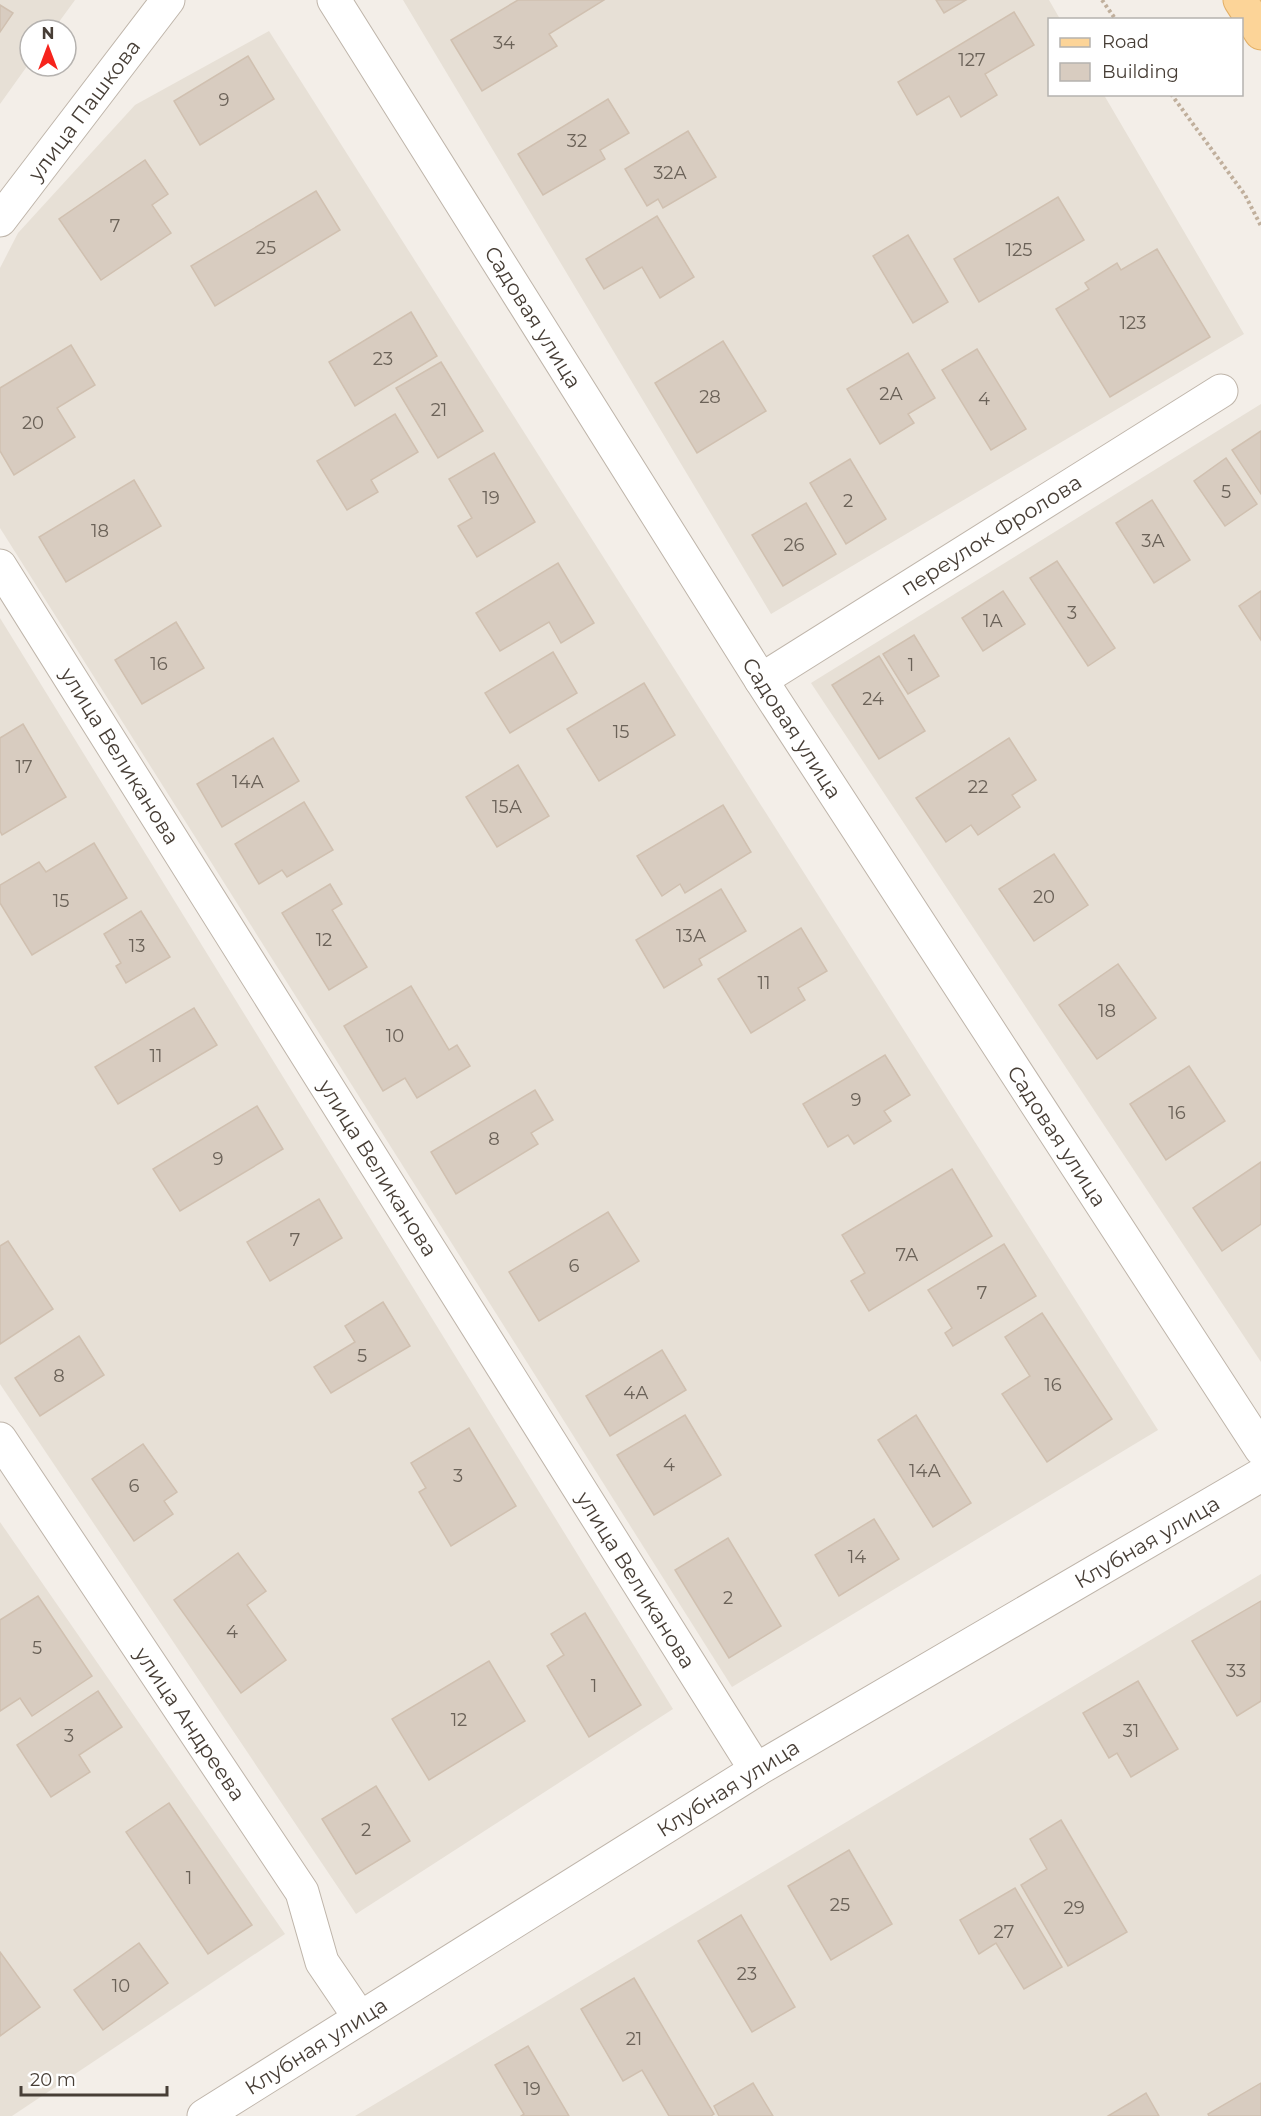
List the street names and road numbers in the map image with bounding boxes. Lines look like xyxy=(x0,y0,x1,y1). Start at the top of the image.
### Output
street label: улица Пашкова xyxy=(22,34,145,186)
street label: Садовая улица xyxy=(479,241,587,393)
street label: переулок Фролова xyxy=(896,469,1086,601)
street label: Садовая улица xyxy=(737,653,847,803)
street label: улица Великанова xyxy=(55,662,185,849)
street label: Садовая улица xyxy=(1002,1061,1112,1211)
street label: улица Великанова xyxy=(313,1074,443,1261)
street label: улица Великанова xyxy=(571,1486,701,1673)
street label: Клубная улица xyxy=(1070,1490,1224,1594)
street label: улица Андреева xyxy=(129,1642,251,1806)
street label: Клубная улица xyxy=(652,1734,804,1842)
street label: Клубная улица xyxy=(240,1992,392,2100)

